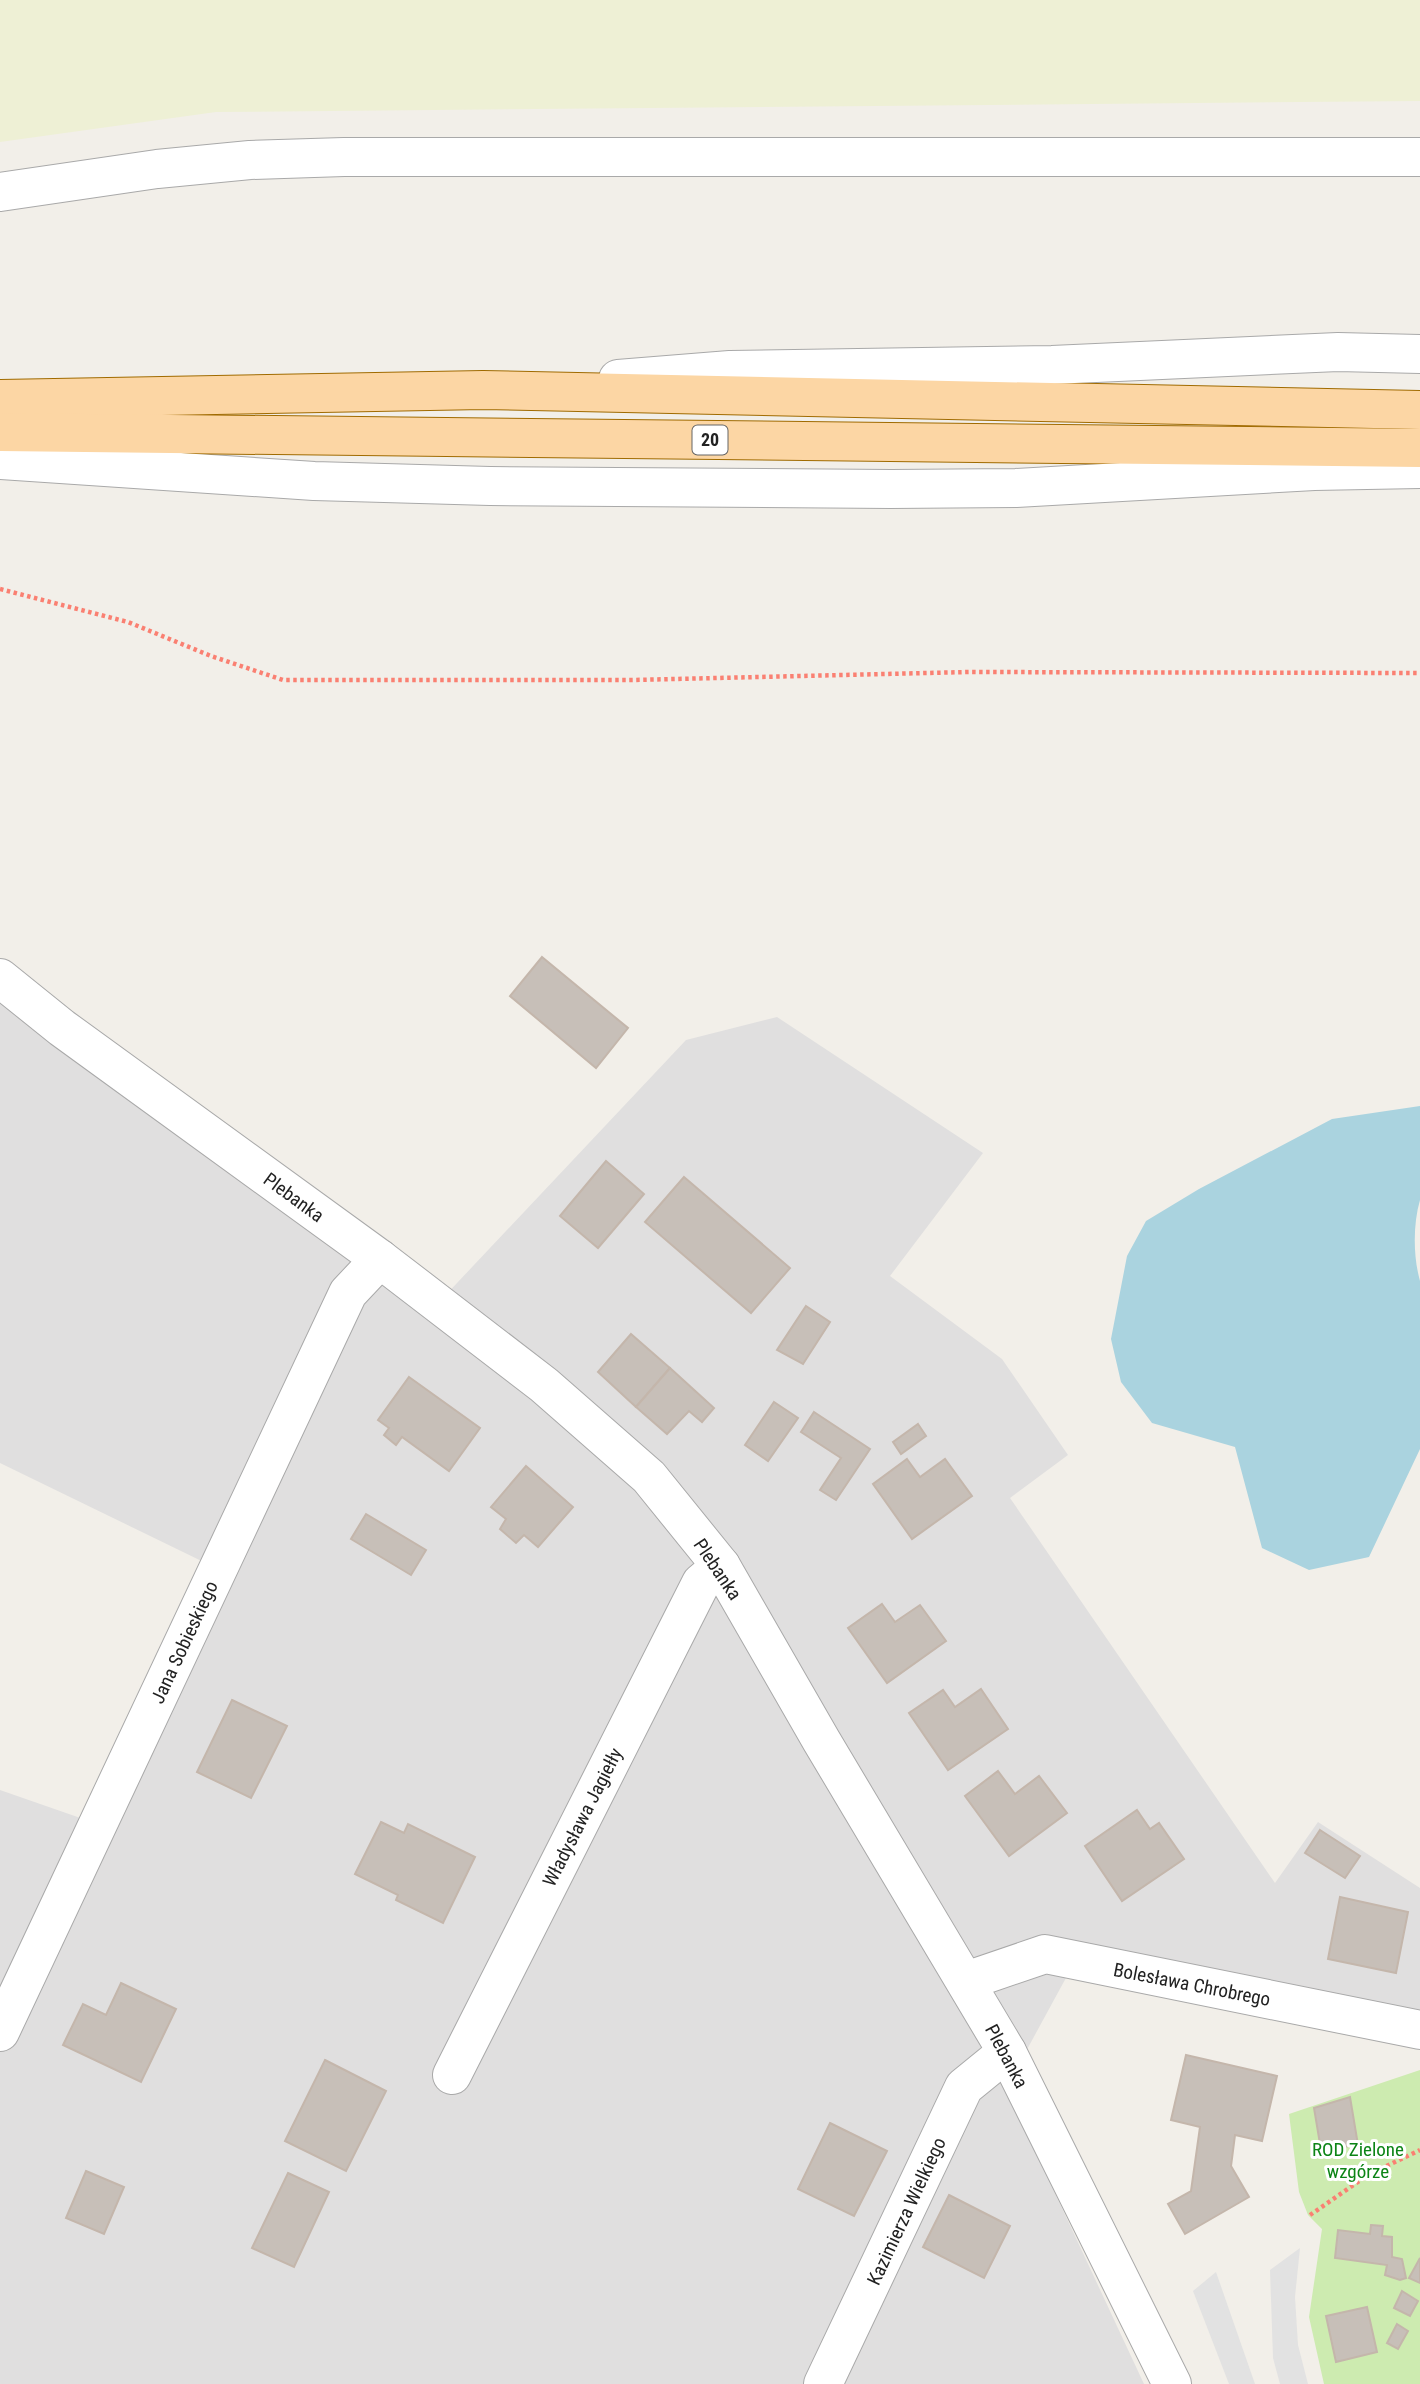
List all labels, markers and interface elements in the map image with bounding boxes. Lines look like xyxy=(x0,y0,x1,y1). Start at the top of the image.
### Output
road number: 20 xyxy=(692,426,728,454)
street label: Plebanka xyxy=(259,1168,328,1227)
street label: Plebanka xyxy=(689,1534,746,1604)
street label: Jana Sobieskiego xyxy=(146,1577,223,1707)
street label: Władysława Jagiełły xyxy=(538,1744,627,1890)
street label: Bolesława Chrobrego xyxy=(1111,1958,1272,2011)
street label: Plebanka xyxy=(980,2020,1033,2092)
street label: Kazimierza Wielkiego xyxy=(862,2134,951,2289)
park label: ROD Zielone wzgórze xyxy=(1312,2138,1404,2183)

